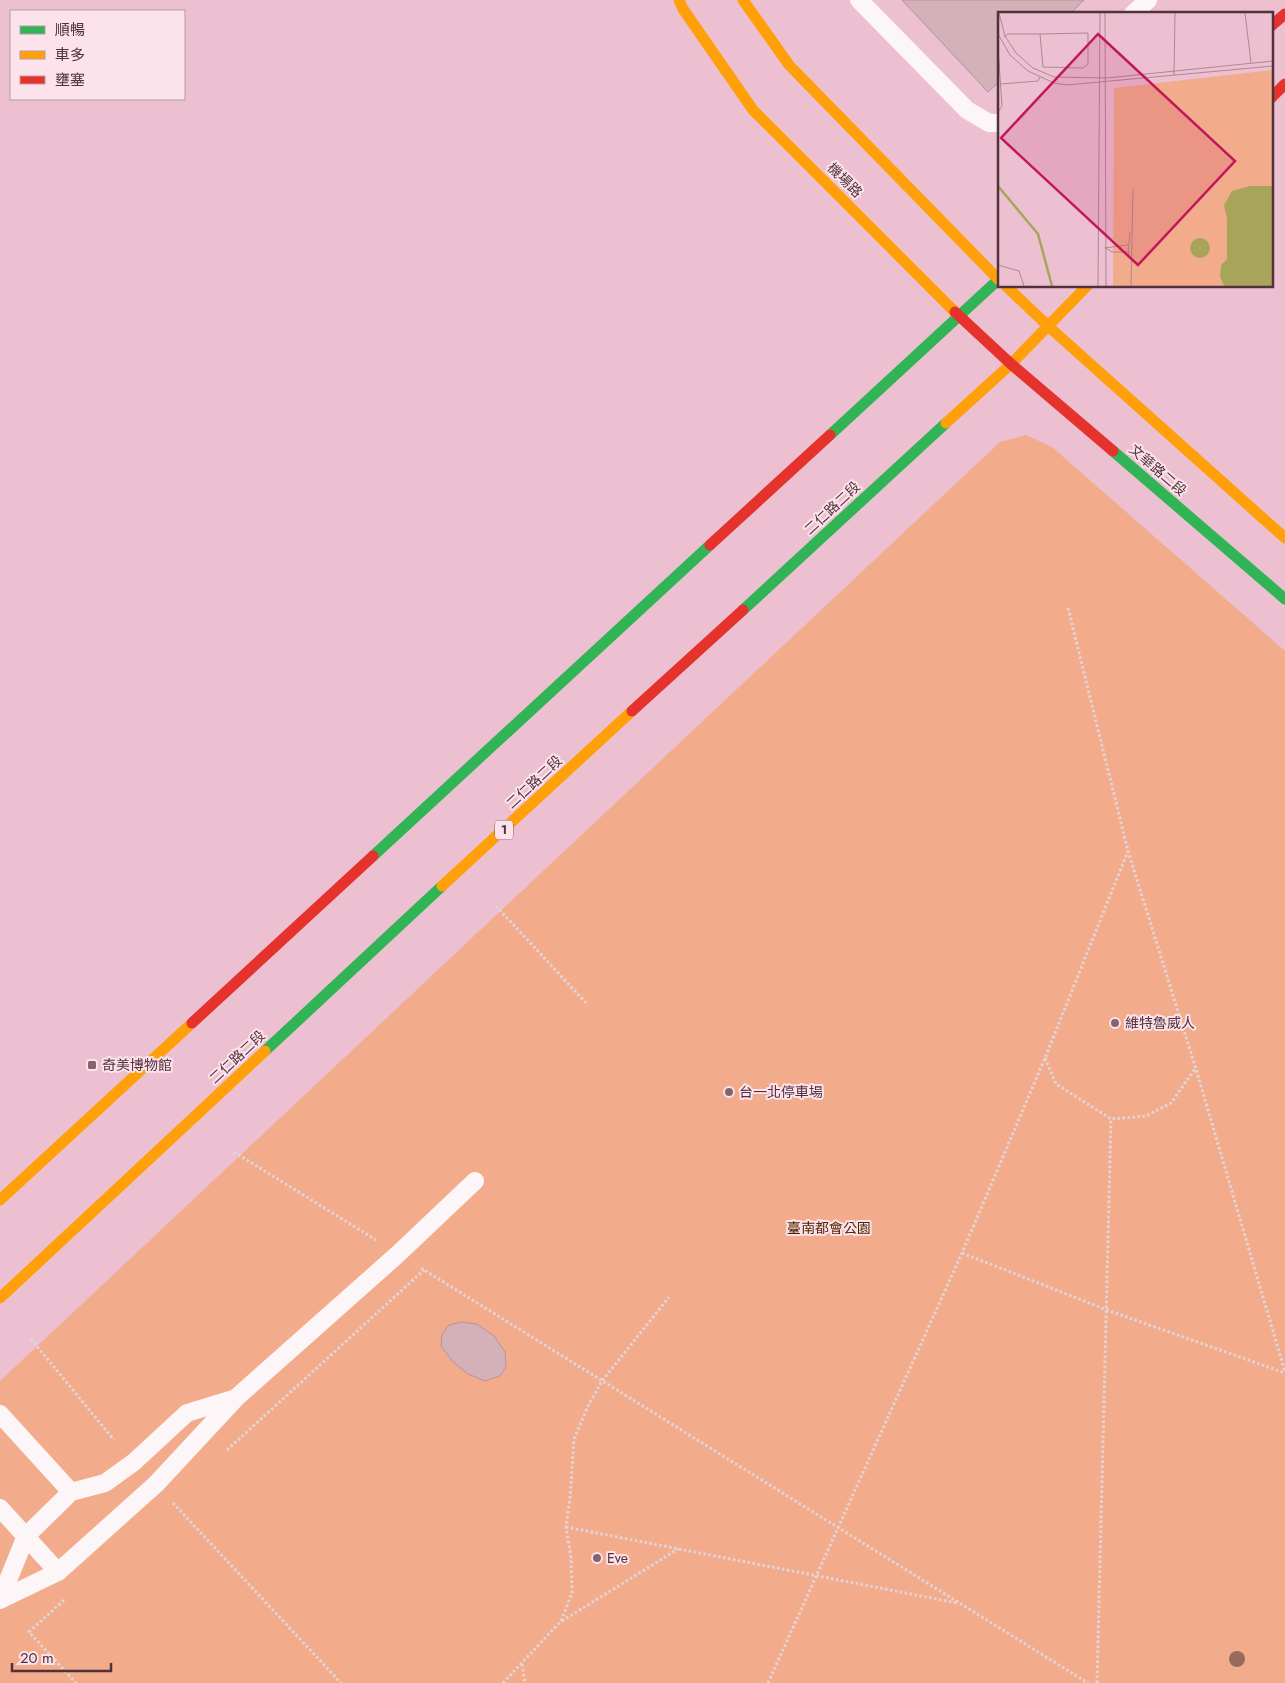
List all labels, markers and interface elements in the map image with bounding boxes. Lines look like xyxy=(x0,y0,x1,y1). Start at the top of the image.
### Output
legend xyxy=(10,10,185,100)
inset map xyxy=(998,12,1272,288)
text: 順暢 xyxy=(55,19,85,41)
text: 車多 xyxy=(55,44,85,66)
text: 壅塞 xyxy=(55,69,85,91)
street label: 機場路 xyxy=(823,158,867,202)
street label: 文華路二段 xyxy=(1125,439,1191,501)
street label: 二仁路二段 xyxy=(800,477,864,539)
street label: 二仁路二段 xyxy=(502,751,566,813)
road number: 1 xyxy=(495,820,513,840)
place label: 維特魯威人 xyxy=(1125,1013,1195,1033)
marker: 維特魯威人 xyxy=(1109,1017,1121,1029)
street label: 二仁路二段 xyxy=(205,1026,269,1088)
place label: 奇美博物館 xyxy=(102,1055,172,1075)
marker: 奇美博物館 xyxy=(86,1059,98,1071)
place label: 台一北停車場 xyxy=(739,1082,823,1102)
marker: 台一北停車場 xyxy=(723,1086,735,1098)
park label: 臺南都會公園 xyxy=(787,1218,871,1238)
place label: Eve xyxy=(607,1548,628,1568)
marker: Eve xyxy=(591,1552,603,1564)
scale bar xyxy=(12,1640,111,1672)
text: 20 m xyxy=(20,1647,54,1669)

